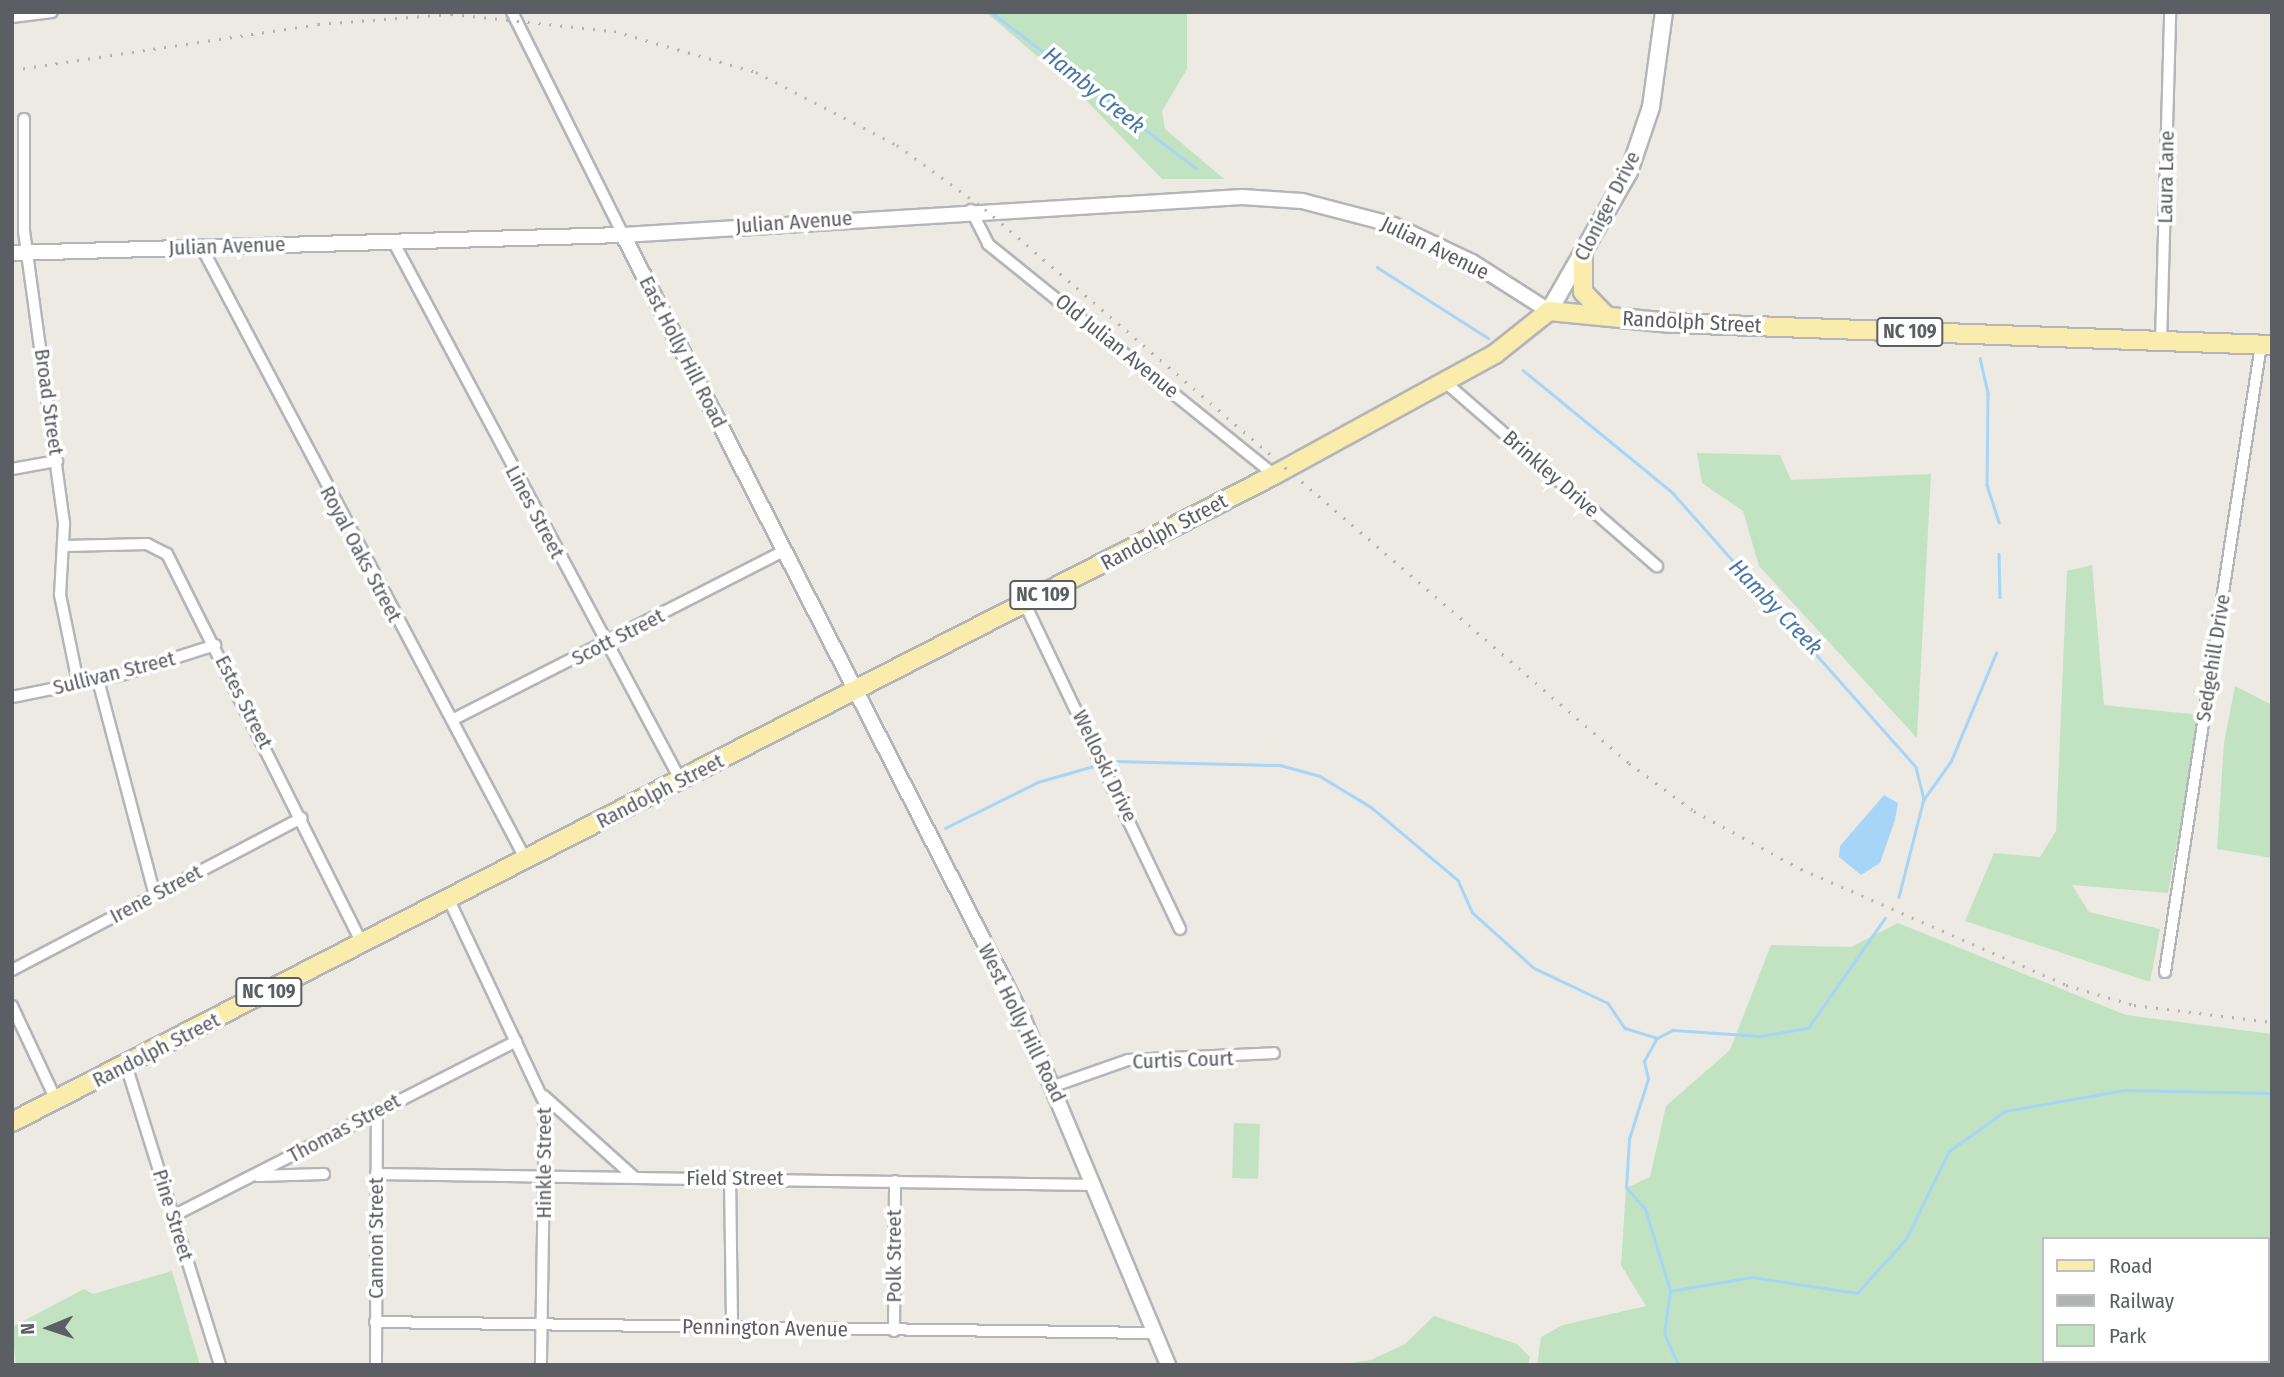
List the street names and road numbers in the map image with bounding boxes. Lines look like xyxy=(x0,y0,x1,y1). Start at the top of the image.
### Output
street label: Laura Lane xyxy=(2153,130,2179,224)
street label: Cloniger Drive xyxy=(1569,147,1645,265)
street label: Julian Avenue xyxy=(735,205,853,239)
street label: Julian Avenue xyxy=(1377,211,1493,285)
street label: Julian Avenue xyxy=(168,231,286,261)
street label: East Holly Hill Road xyxy=(634,272,732,432)
street label: Old Julian Avenue xyxy=(1050,288,1184,404)
street label: Randolph Street xyxy=(1622,306,1762,338)
road number: NC 109 xyxy=(1875,316,1945,348)
street label: Broad Street xyxy=(29,347,69,457)
street label: Brinkley Drive xyxy=(1498,425,1604,523)
street label: Lines Street xyxy=(500,461,570,563)
street label: Royal Oaks Street xyxy=(315,482,407,626)
street label: Randolph Street xyxy=(1097,488,1231,576)
road number: NC 109 xyxy=(1008,580,1078,610)
street label: Sedgehill Drive xyxy=(2190,592,2236,724)
street label: Scott Street xyxy=(568,603,668,671)
street label: Sullivan Street xyxy=(50,646,178,700)
street label: Estes Street xyxy=(210,651,278,753)
street label: Welloski Drive xyxy=(1067,706,1143,826)
street label: Randolph Street xyxy=(592,748,728,834)
street label: Irene Street xyxy=(106,859,206,929)
street label: West Holly Hill Road xyxy=(973,940,1071,1106)
road number: NC 109 xyxy=(234,976,304,1008)
street label: Randolph Street xyxy=(88,1007,224,1093)
street label: Curtis Court xyxy=(1132,1046,1234,1074)
street label: Thomas Street xyxy=(283,1088,405,1168)
street label: Hinkle Street xyxy=(531,1107,557,1219)
street label: Field Street xyxy=(686,1165,784,1191)
street label: Pine Street xyxy=(147,1166,199,1264)
street label: Cannon Street xyxy=(363,1177,389,1299)
street label: Polk Street xyxy=(881,1209,907,1303)
street label: Pennington Avenue xyxy=(682,1314,848,1342)

